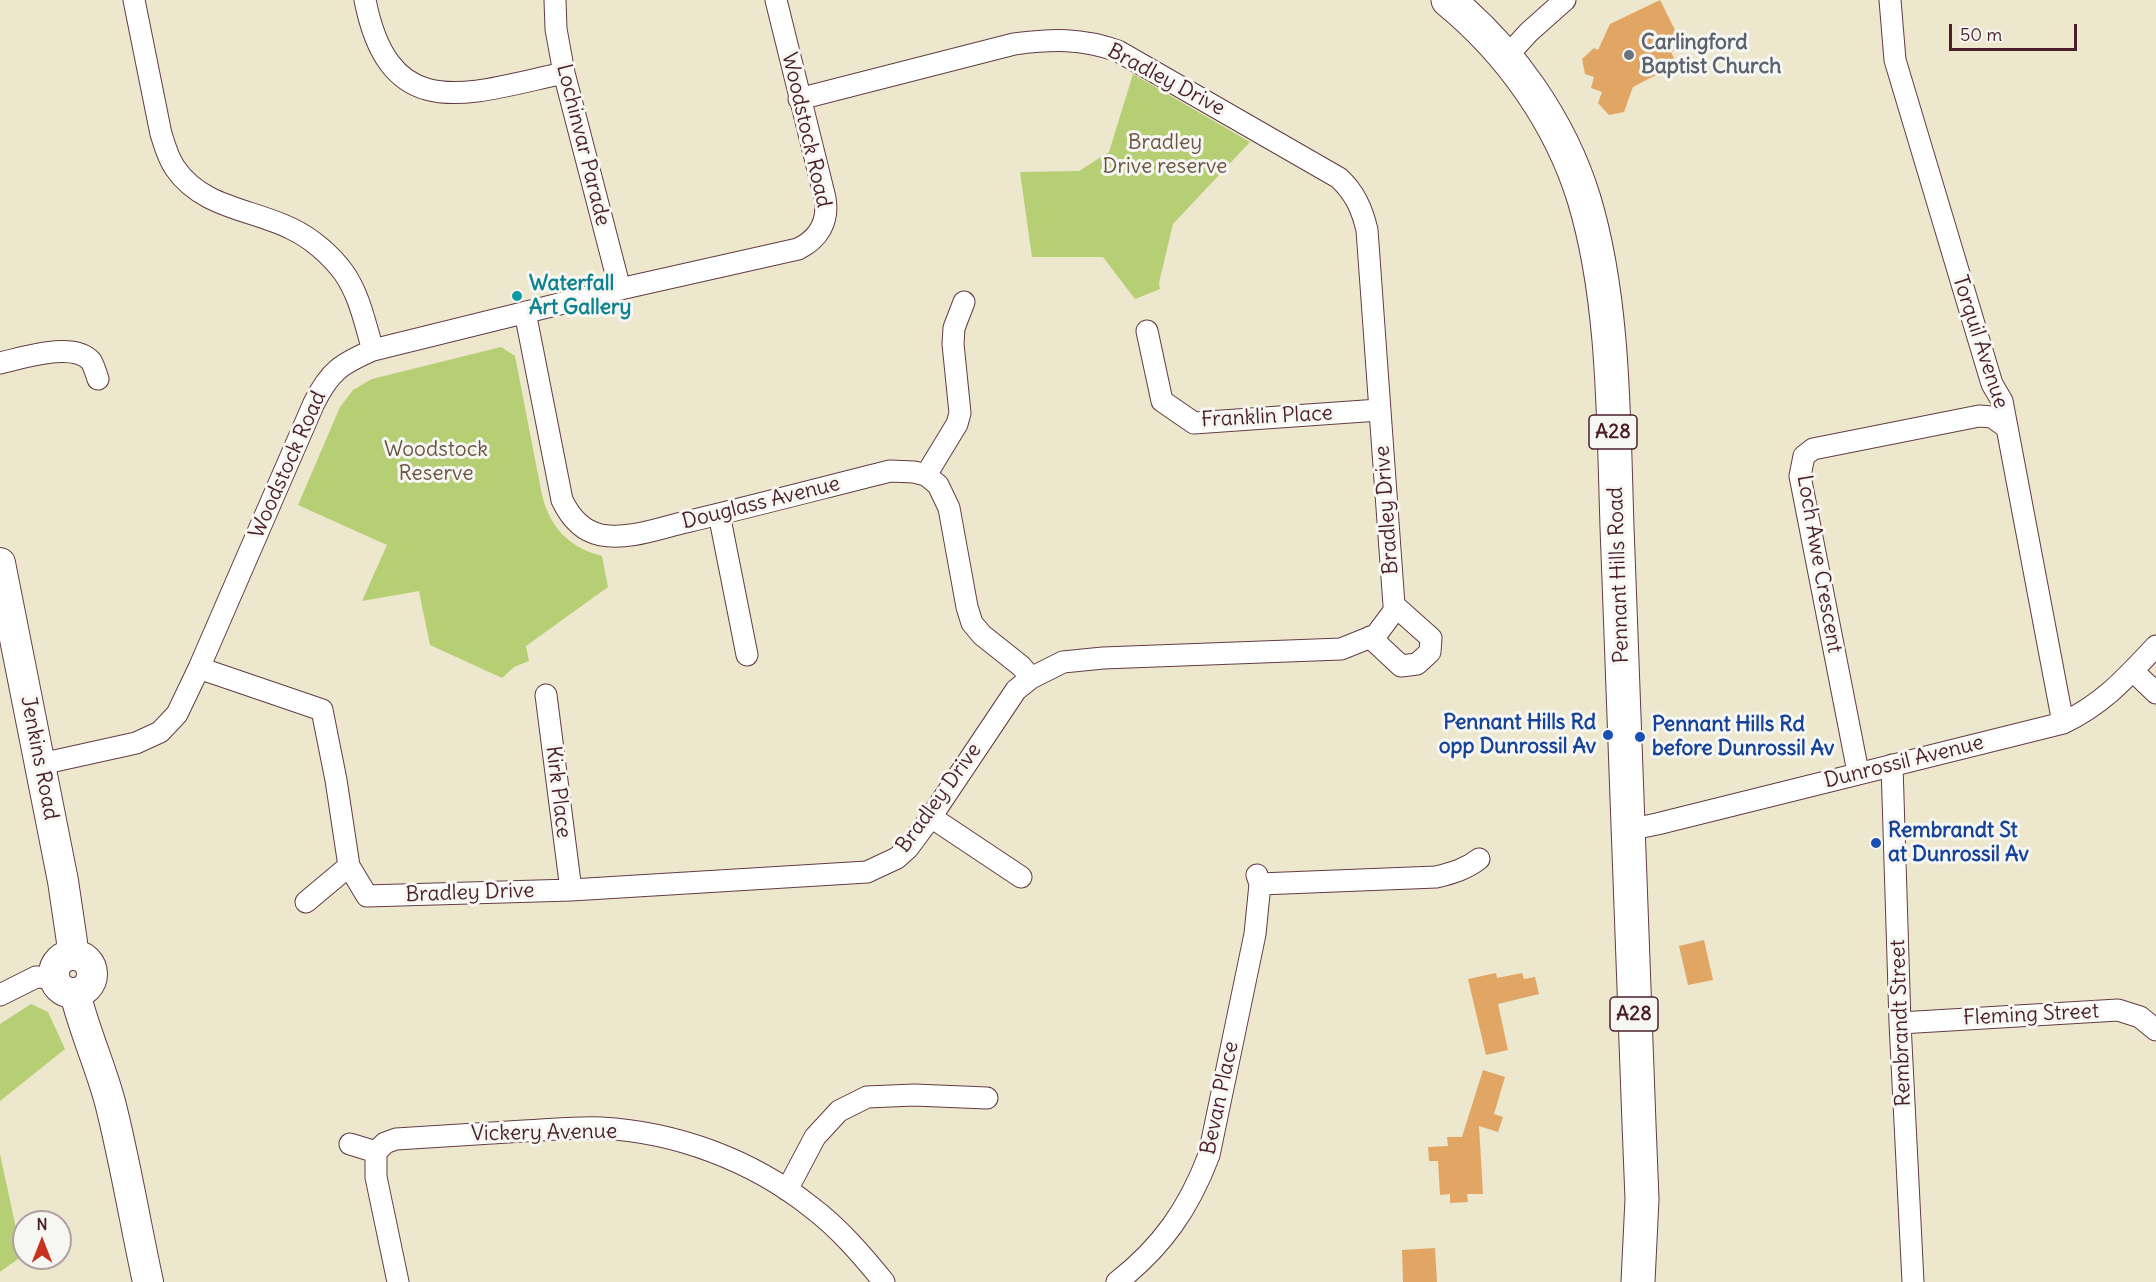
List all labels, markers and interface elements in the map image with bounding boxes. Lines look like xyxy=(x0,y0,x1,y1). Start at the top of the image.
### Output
scale bar xyxy=(1952,12,2080,50)
text: 50 m xyxy=(1960,23,2002,46)
place label: Carlingford Baptist Church xyxy=(1641,30,1781,80)
street label: Bradley Drive xyxy=(1103,39,1229,121)
marker: Carlingford Baptist Church xyxy=(1622,48,1636,62)
street label: Woodstock Road xyxy=(776,50,836,210)
street label: Lochinvar Parade xyxy=(551,61,615,229)
park label: Bradley Drive reserve xyxy=(1103,130,1227,180)
place label: Waterfall Art Gallery xyxy=(529,271,632,321)
street label: Torquil Avenue xyxy=(1947,272,2013,412)
marker: Waterfall Art Gallery xyxy=(510,289,524,303)
street label: Woodstock Road xyxy=(244,388,332,542)
street label: Franklin Place xyxy=(1201,401,1333,433)
road number: A28 xyxy=(1589,415,1637,449)
park label: Woodstock Reserve xyxy=(384,437,488,487)
street label: Bradley Drive xyxy=(1370,445,1404,575)
street label: Douglass Avenue xyxy=(679,471,843,535)
street label: Loch Awe Crescent xyxy=(1791,473,1847,655)
street label: Pennant Hills Road xyxy=(1603,486,1635,664)
street label: Jenkins Road xyxy=(15,694,63,822)
place label: Pennant Hills Rd opp Dunrossil Av xyxy=(1439,710,1596,760)
place label: Pennant Hills Rd before Dunrossil Av xyxy=(1652,712,1834,762)
marker: Pennant Hills Rd opp Dunrossil Av xyxy=(1601,728,1615,742)
marker: Pennant Hills Rd before Dunrossil Av xyxy=(1633,730,1647,744)
street label: Dunrossil Avenue xyxy=(1822,730,1986,794)
street label: Bradley Drive xyxy=(891,738,987,858)
street label: Kirk Place xyxy=(540,744,576,840)
place label: Rembrandt St at Dunrossil Av xyxy=(1888,818,2029,868)
marker: Rembrandt St at Dunrossil Av xyxy=(1869,836,1883,850)
street label: Bradley Drive xyxy=(405,878,535,908)
street label: Rembrandt Street xyxy=(1885,939,1917,1107)
road number: A28 xyxy=(1610,997,1658,1031)
street label: Fleming Street xyxy=(1962,999,2100,1031)
street label: Bevan Place xyxy=(1196,1039,1244,1157)
street label: Vickery Avenue xyxy=(471,1119,617,1147)
north arrow xyxy=(12,1210,72,1270)
text: N xyxy=(36,1214,48,1234)

